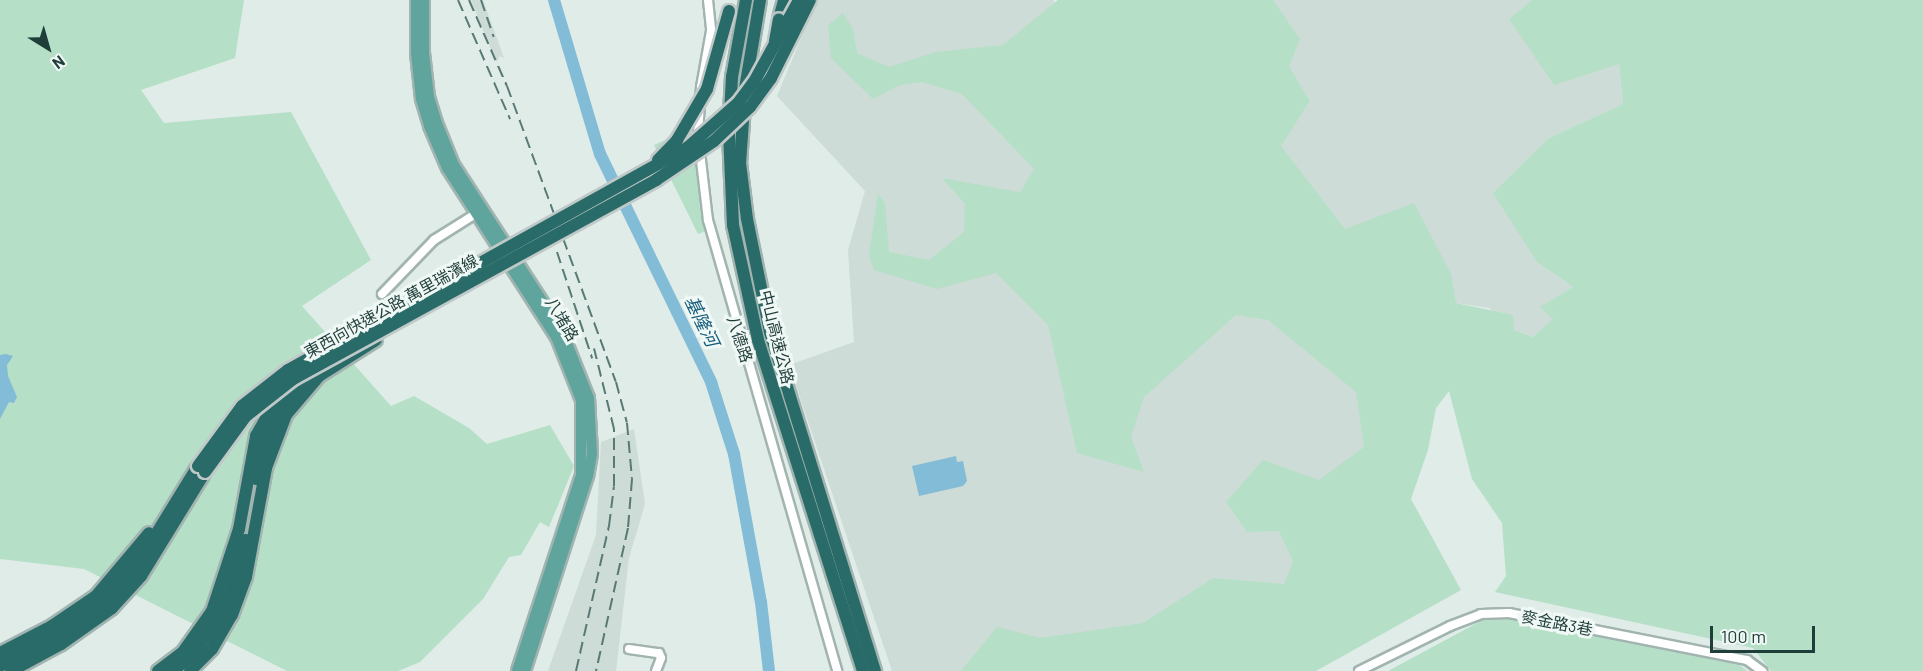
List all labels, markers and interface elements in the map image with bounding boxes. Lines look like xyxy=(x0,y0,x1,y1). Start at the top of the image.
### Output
north arrow xyxy=(18,18,78,78)
text: N xyxy=(49,52,69,74)
street label: 東西向快速公路 萬里瑞濱線 xyxy=(301,250,481,362)
street label: 中山高速公路 xyxy=(756,288,798,386)
water label: 基隆河 xyxy=(680,292,724,350)
street label: 八堵路 xyxy=(541,293,583,345)
street label: 八德路 xyxy=(723,313,757,365)
street label: 麥金路3巷 xyxy=(1520,607,1594,639)
scale bar xyxy=(1713,614,1818,652)
text: 100 m xyxy=(1721,625,1766,647)

